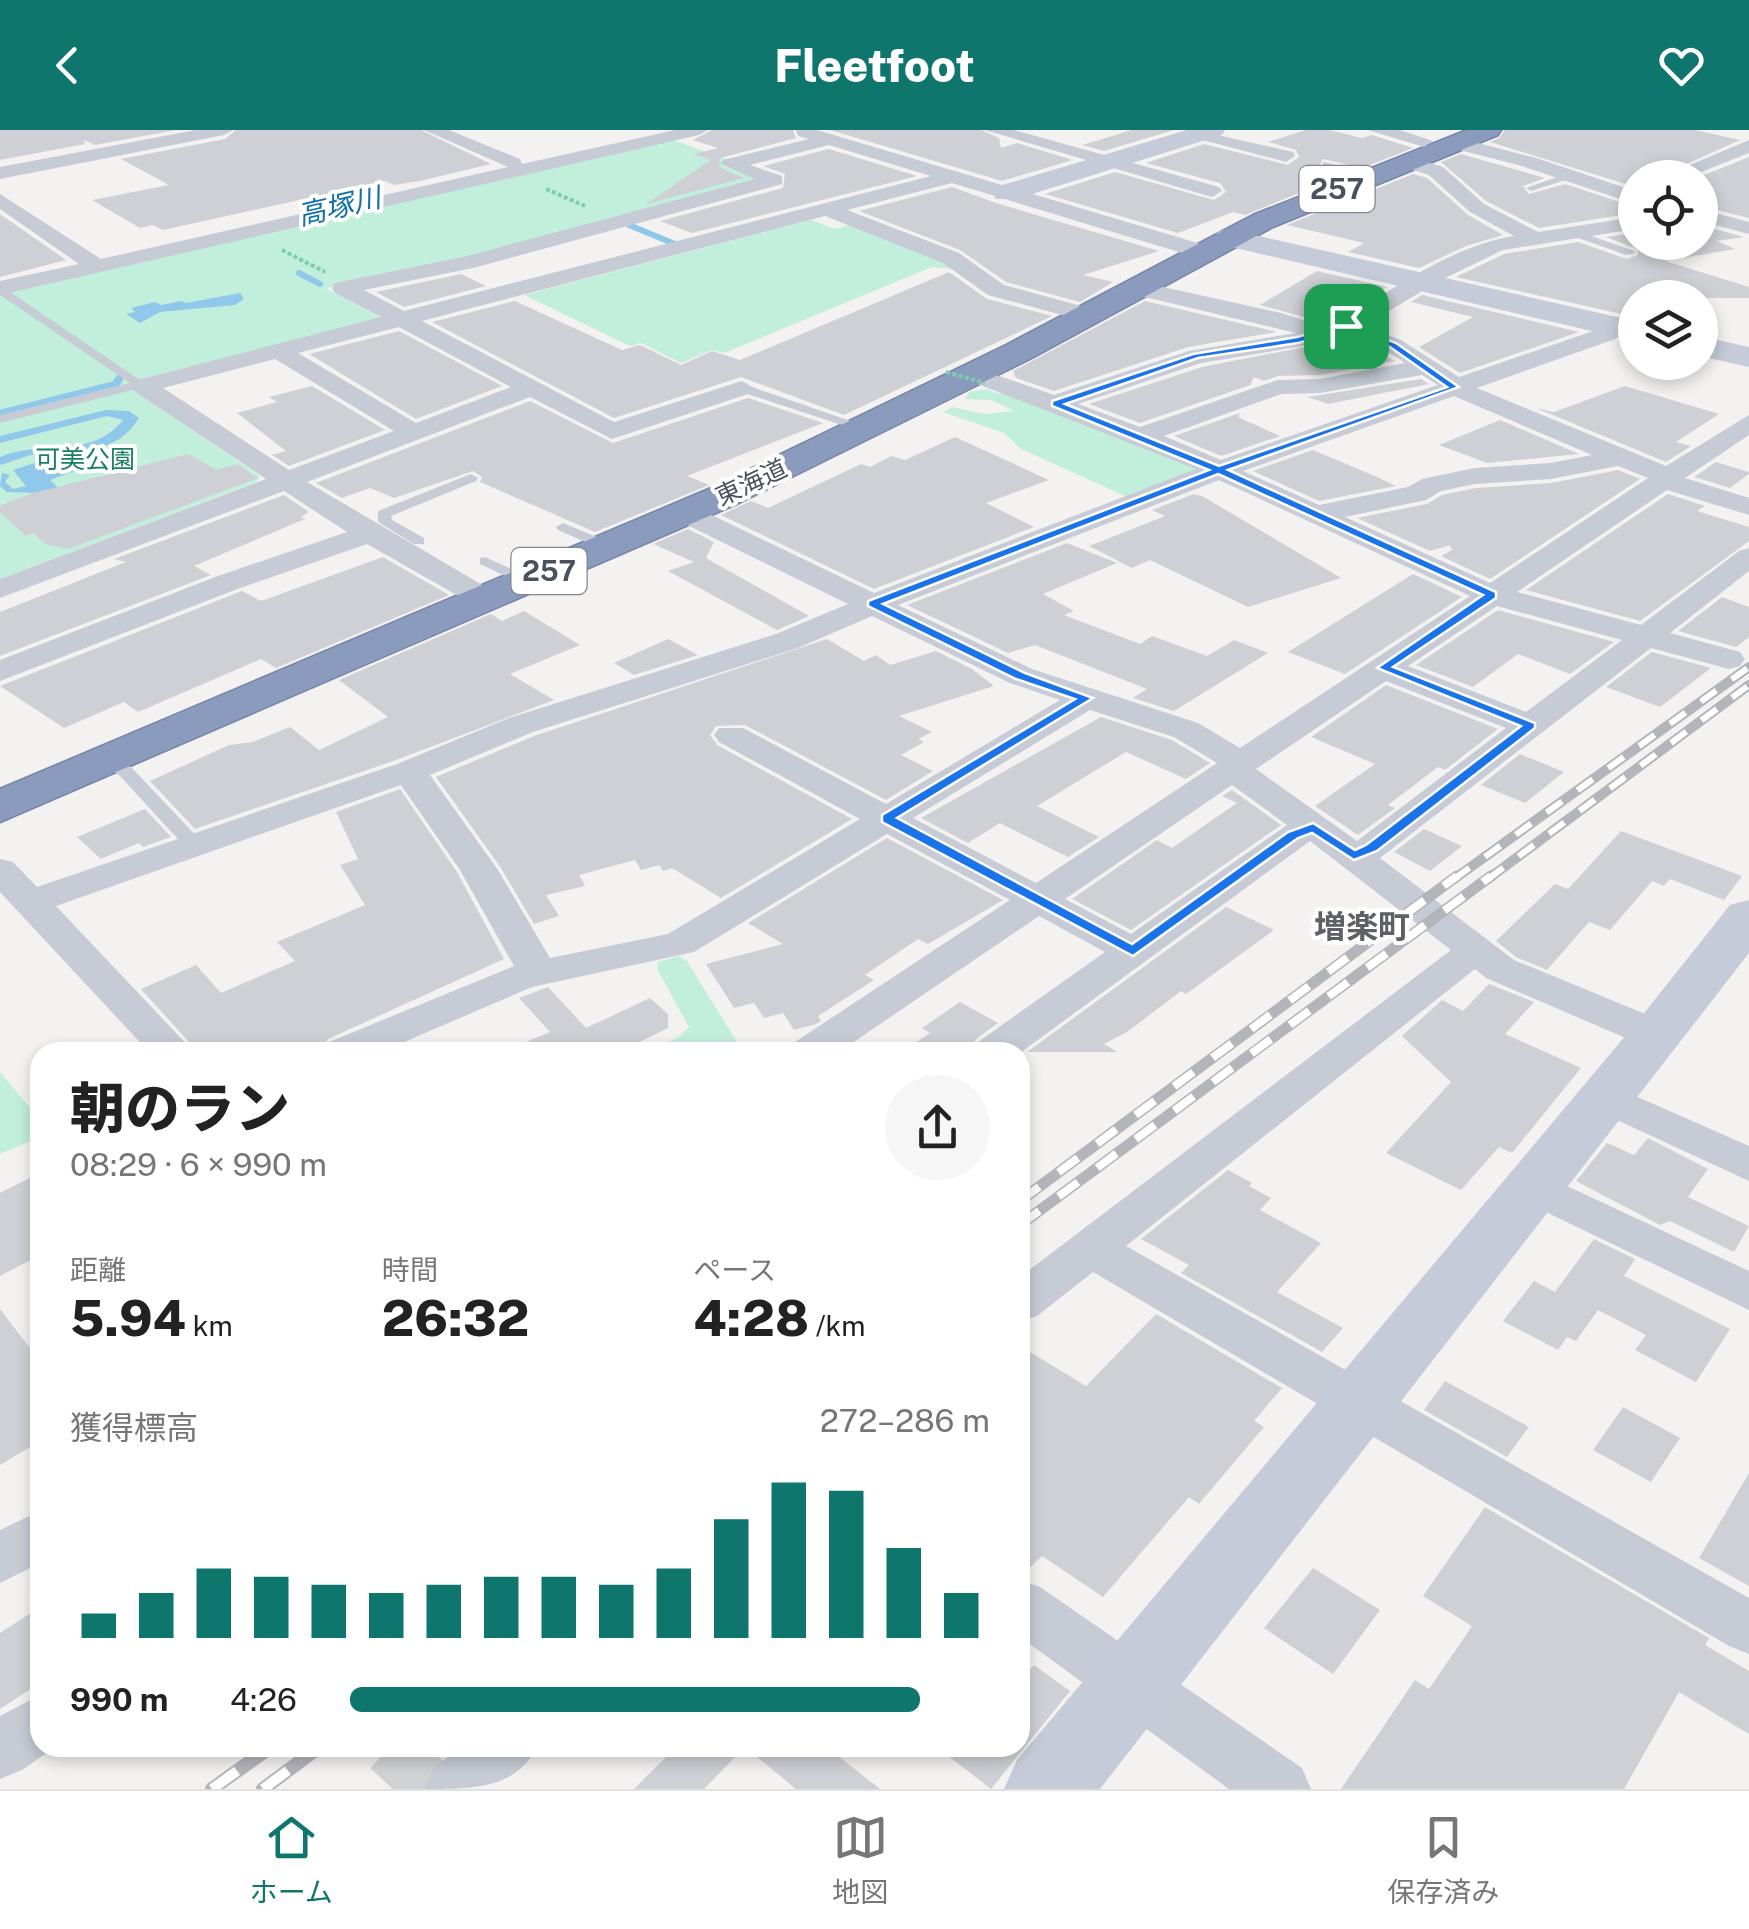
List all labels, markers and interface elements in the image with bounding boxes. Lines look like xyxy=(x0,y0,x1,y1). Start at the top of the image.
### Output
icon: back xyxy=(40,38,95,93)
icon: heart xyxy=(1654,38,1709,93)
text: Fleetfoot xyxy=(774,39,975,92)
map controls xyxy=(1618,160,1718,380)
button: locate xyxy=(1618,160,1718,260)
road number: 257 xyxy=(1300,166,1374,212)
water label: 高塚川 xyxy=(294,179,386,231)
button: layers xyxy=(1618,280,1718,380)
pin xyxy=(1304,284,1389,369)
icon: arrive xyxy=(1319,299,1374,354)
park label: 可美公園 xyxy=(35,444,135,474)
street label: 東海道 xyxy=(711,453,791,511)
road number: 257 xyxy=(512,548,586,594)
district label: 増楽町 xyxy=(1314,908,1410,945)
button: share xyxy=(885,1075,990,1180)
text: 朝のラン xyxy=(70,1076,290,1140)
text: 08:29 · 6 × 990 m xyxy=(70,1146,327,1183)
text: 距離 xyxy=(70,1253,126,1286)
text: 時間 xyxy=(382,1253,438,1286)
text: ペース xyxy=(693,1253,776,1286)
text: 5.94 xyxy=(70,1288,186,1347)
text: 26:32 xyxy=(382,1288,529,1347)
text: 4:28 xyxy=(693,1288,809,1347)
text: km xyxy=(186,1309,233,1342)
text: /km xyxy=(809,1309,866,1342)
text: 272–286 m xyxy=(820,1402,990,1439)
text: 獲得標高 xyxy=(70,1409,198,1446)
text: 990 m xyxy=(70,1681,168,1718)
text: 4:26 xyxy=(230,1681,297,1718)
tab: ホーム xyxy=(250,1810,333,1910)
tab: 地図 xyxy=(832,1810,888,1910)
tab: 保存済み xyxy=(1387,1810,1499,1910)

